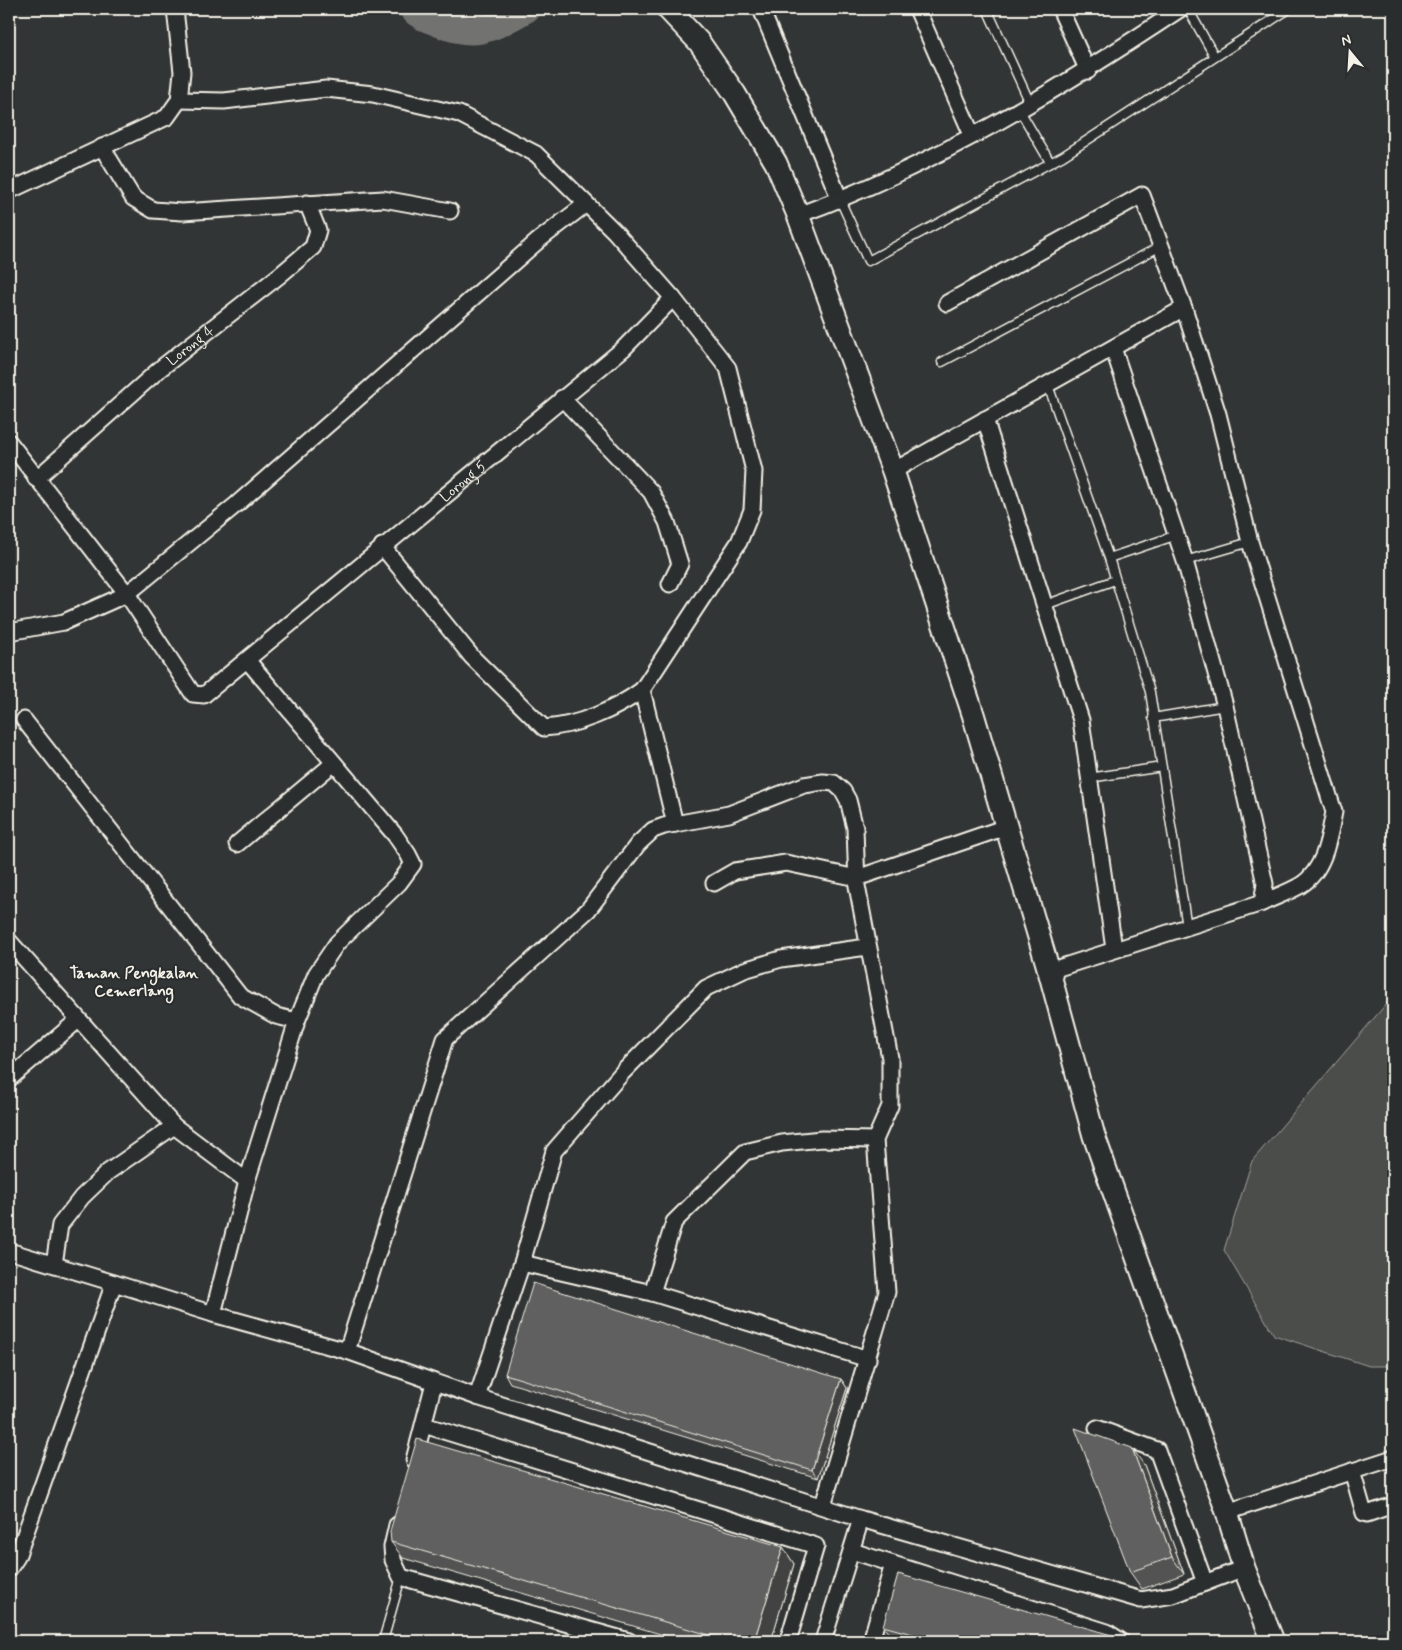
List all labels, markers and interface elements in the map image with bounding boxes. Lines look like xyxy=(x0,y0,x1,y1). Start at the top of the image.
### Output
north arrow xyxy=(1324,28,1374,78)
text: N xyxy=(1339,31,1354,51)
street label: Lorong 4 xyxy=(163,321,219,371)
street label: Lorong 5 xyxy=(436,457,491,507)
district label: Taman Pengkalan Cemerlang xyxy=(70,963,199,1004)

